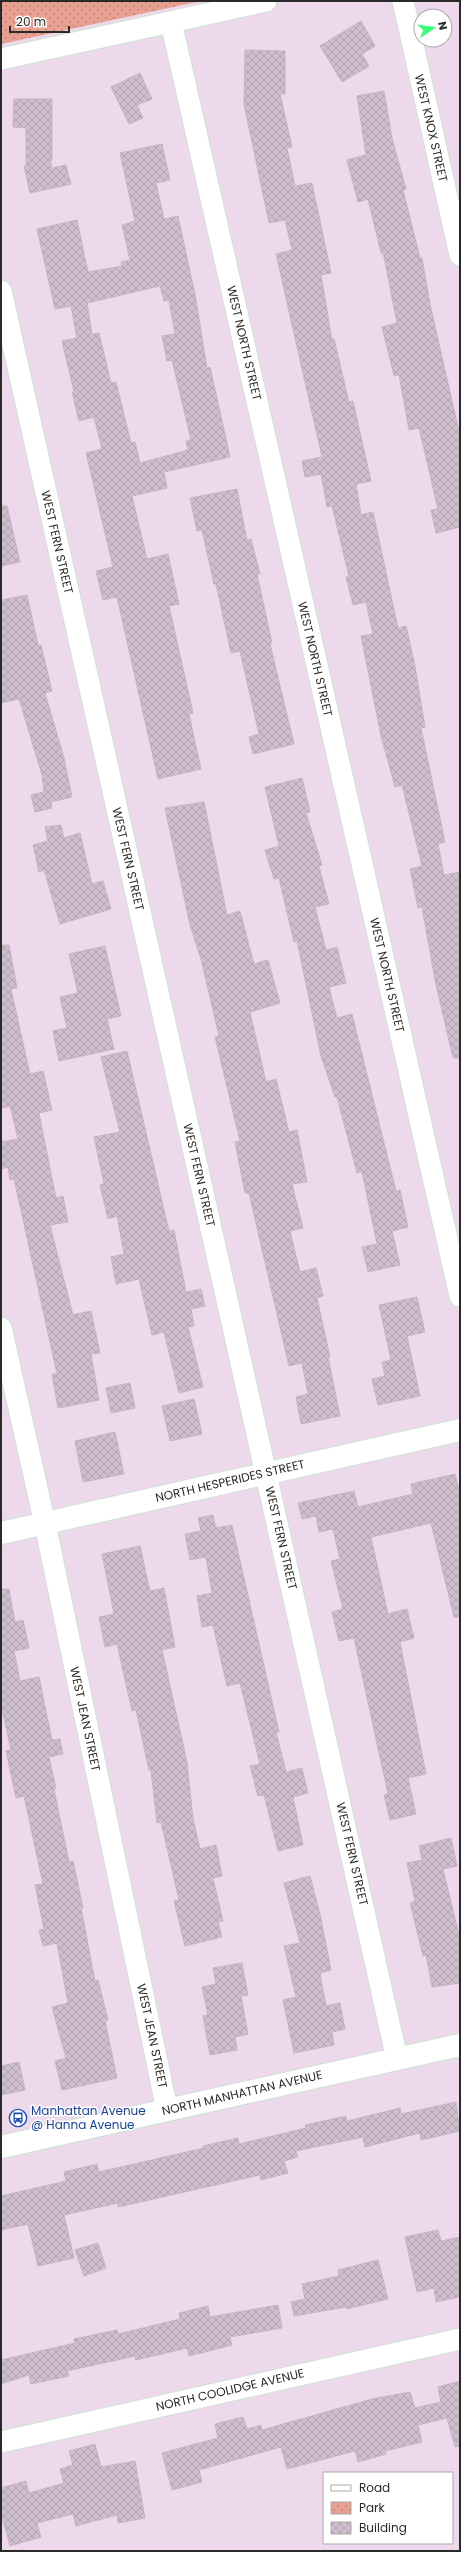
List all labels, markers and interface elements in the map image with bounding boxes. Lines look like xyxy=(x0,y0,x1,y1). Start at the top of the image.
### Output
scale bar xyxy=(10,8,69,34)
north arrow xyxy=(413,8,453,48)
text: 20 m xyxy=(16,13,46,30)
text: N xyxy=(434,20,451,32)
street label: WEST KNOX STREET xyxy=(411,72,452,184)
street label: WEST NORTH STREET xyxy=(223,284,266,402)
street label: WEST FERN STREET xyxy=(37,489,78,596)
street label: WEST NORTH STREET xyxy=(294,600,337,718)
street label: WEST FERN STREET xyxy=(108,806,149,913)
street label: WEST NORTH STREET xyxy=(366,916,409,1034)
street label: WEST FERN STREET xyxy=(179,1122,220,1229)
street label: NORTH HESPERIDES STREET xyxy=(154,1455,307,1506)
street label: WEST FERN STREET xyxy=(261,1485,302,1592)
street label: WEST JEAN STREET xyxy=(66,1665,105,1773)
street label: WEST FERN STREET xyxy=(332,1801,373,1908)
street label: WEST JEAN STREET xyxy=(133,1982,172,2090)
street label: NORTH MANHATTAN AVENUE xyxy=(160,2066,324,2119)
place label: Manhattan Avenue @ Hanna Avenue xyxy=(31,2102,146,2133)
bus stop icon: Manhattan Avenue @ Hanna Avenue xyxy=(8,2108,28,2128)
street label: NORTH COOLIDGE AVENUE xyxy=(154,2364,306,2415)
legend xyxy=(323,2472,453,2544)
text: Road xyxy=(359,2479,390,2496)
text: Park xyxy=(359,2499,386,2516)
text: Building xyxy=(359,2519,407,2536)

